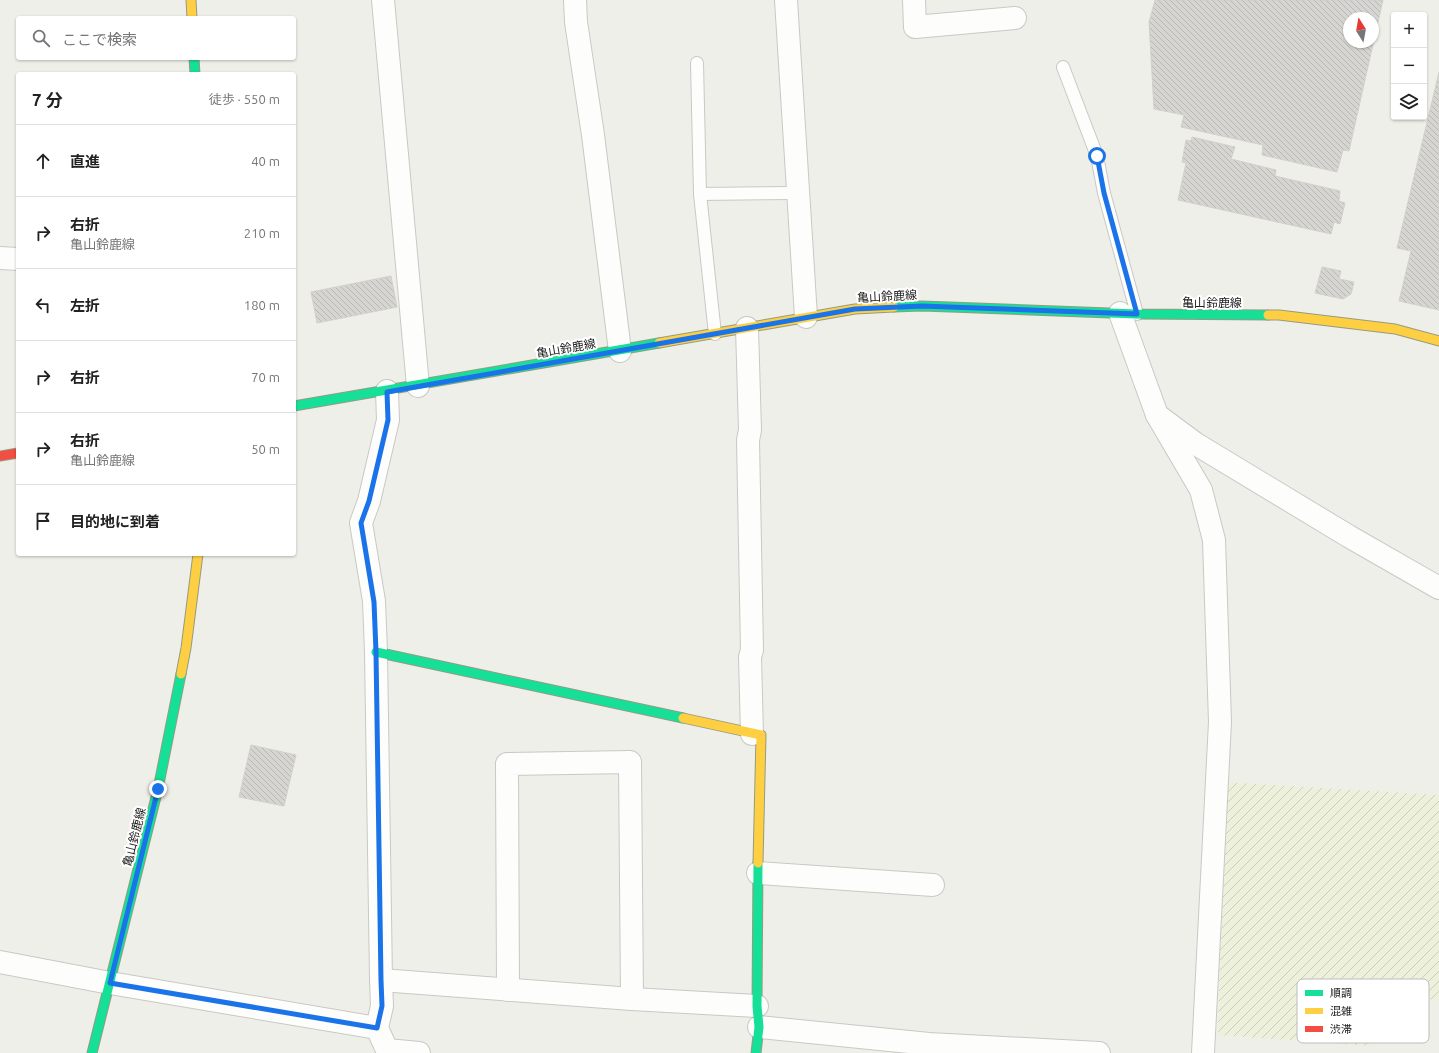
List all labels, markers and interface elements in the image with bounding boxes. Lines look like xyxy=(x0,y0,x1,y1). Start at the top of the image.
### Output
north arrow xyxy=(1343,12,1379,48)
map controls xyxy=(1391,12,1427,120)
button: + xyxy=(1391,12,1427,48)
search box xyxy=(16,16,296,60)
icon: search xyxy=(30,27,52,49)
text: ここで検索 xyxy=(62,31,137,48)
button: − xyxy=(1391,48,1427,84)
button: layers xyxy=(1391,84,1427,120)
text: 7 分 xyxy=(32,90,63,109)
text: 徒歩 · 550 m xyxy=(209,92,280,106)
route start xyxy=(1088,147,1106,165)
icon: ahead xyxy=(32,150,54,172)
text: 直進 xyxy=(70,153,100,170)
text: 40 m xyxy=(251,154,280,168)
text: 右折 xyxy=(70,216,100,233)
icon: right xyxy=(32,222,54,244)
text: 210 m xyxy=(244,226,280,240)
text: 亀山鈴鹿線 xyxy=(70,237,135,251)
street label: 亀山鈴鹿線 xyxy=(857,288,917,304)
icon: left xyxy=(32,294,54,316)
street label: 亀山鈴鹿線 xyxy=(1182,296,1242,309)
text: 左折 xyxy=(70,297,100,314)
text: 180 m xyxy=(244,298,280,312)
street label: 亀山鈴鹿線 xyxy=(535,336,597,360)
icon: right xyxy=(32,366,54,388)
text: 右折 xyxy=(70,369,100,386)
text: 70 m xyxy=(251,370,280,384)
text: 右折 xyxy=(70,432,100,449)
icon: right xyxy=(32,438,54,460)
text: 50 m xyxy=(251,442,280,456)
text: 亀山鈴鹿線 xyxy=(70,453,135,467)
icon: arrive xyxy=(32,510,54,532)
text: 目的地に到着 xyxy=(70,513,160,530)
route end xyxy=(149,780,167,798)
street label: 亀山鈴鹿線 xyxy=(120,806,148,868)
legend xyxy=(1297,979,1429,1043)
text: 順調 xyxy=(1330,987,1352,999)
text: 混雑 xyxy=(1330,1005,1352,1017)
text: 渋滞 xyxy=(1330,1023,1352,1035)

